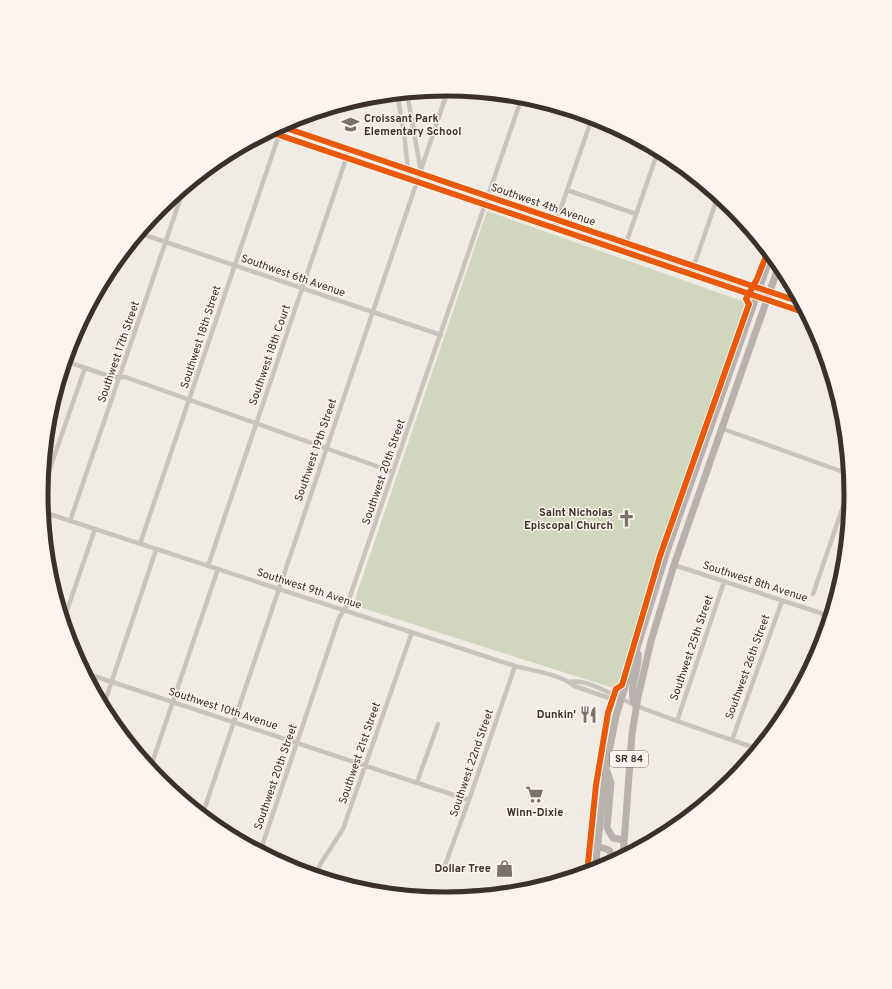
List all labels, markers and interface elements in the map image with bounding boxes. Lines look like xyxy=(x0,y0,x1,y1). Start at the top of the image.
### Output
place label: Croissant Park Elementary School xyxy=(364,112,461,139)
school or university icon: Croissant Park Elementary School xyxy=(341,115,361,135)
street label: Southwest 4th Avenue xyxy=(489,180,597,230)
street label: Southwest 6th Avenue xyxy=(239,252,347,301)
street label: Southwest 18th Street xyxy=(178,284,224,390)
street label: Southwest 17th Street xyxy=(95,299,143,405)
street label: Southwest 18th Court xyxy=(246,303,294,407)
street label: Southwest 19th Street xyxy=(292,397,340,503)
street label: Southwest 20th Street xyxy=(359,417,409,527)
place label: Saint Nicholas Episcopal Church xyxy=(524,506,613,533)
church icon: Saint Nicholas Episcopal Church xyxy=(616,509,636,529)
street label: Southwest 8th Avenue xyxy=(701,558,809,606)
street label: Southwest 9th Avenue xyxy=(255,565,363,613)
street label: Southwest 25th Street xyxy=(667,593,717,703)
street label: Southwest 26th Street xyxy=(723,613,773,721)
street label: Southwest 10th Avenue xyxy=(166,685,280,733)
street label: Southwest 21st Street xyxy=(336,700,384,806)
restaurant icon: Dunkin' xyxy=(579,705,599,725)
street label: Southwest 22nd Street xyxy=(447,707,497,819)
place label: Dunkin' xyxy=(537,708,576,722)
street label: Southwest 20th Street xyxy=(251,722,301,832)
road number: SR 84 xyxy=(610,751,648,767)
supermarket icon: Winn-Dixie xyxy=(525,785,545,805)
place label: Winn-Dixie xyxy=(507,806,563,820)
shop icon: Dollar Tree xyxy=(494,859,514,879)
place label: Dollar Tree xyxy=(435,862,491,876)

